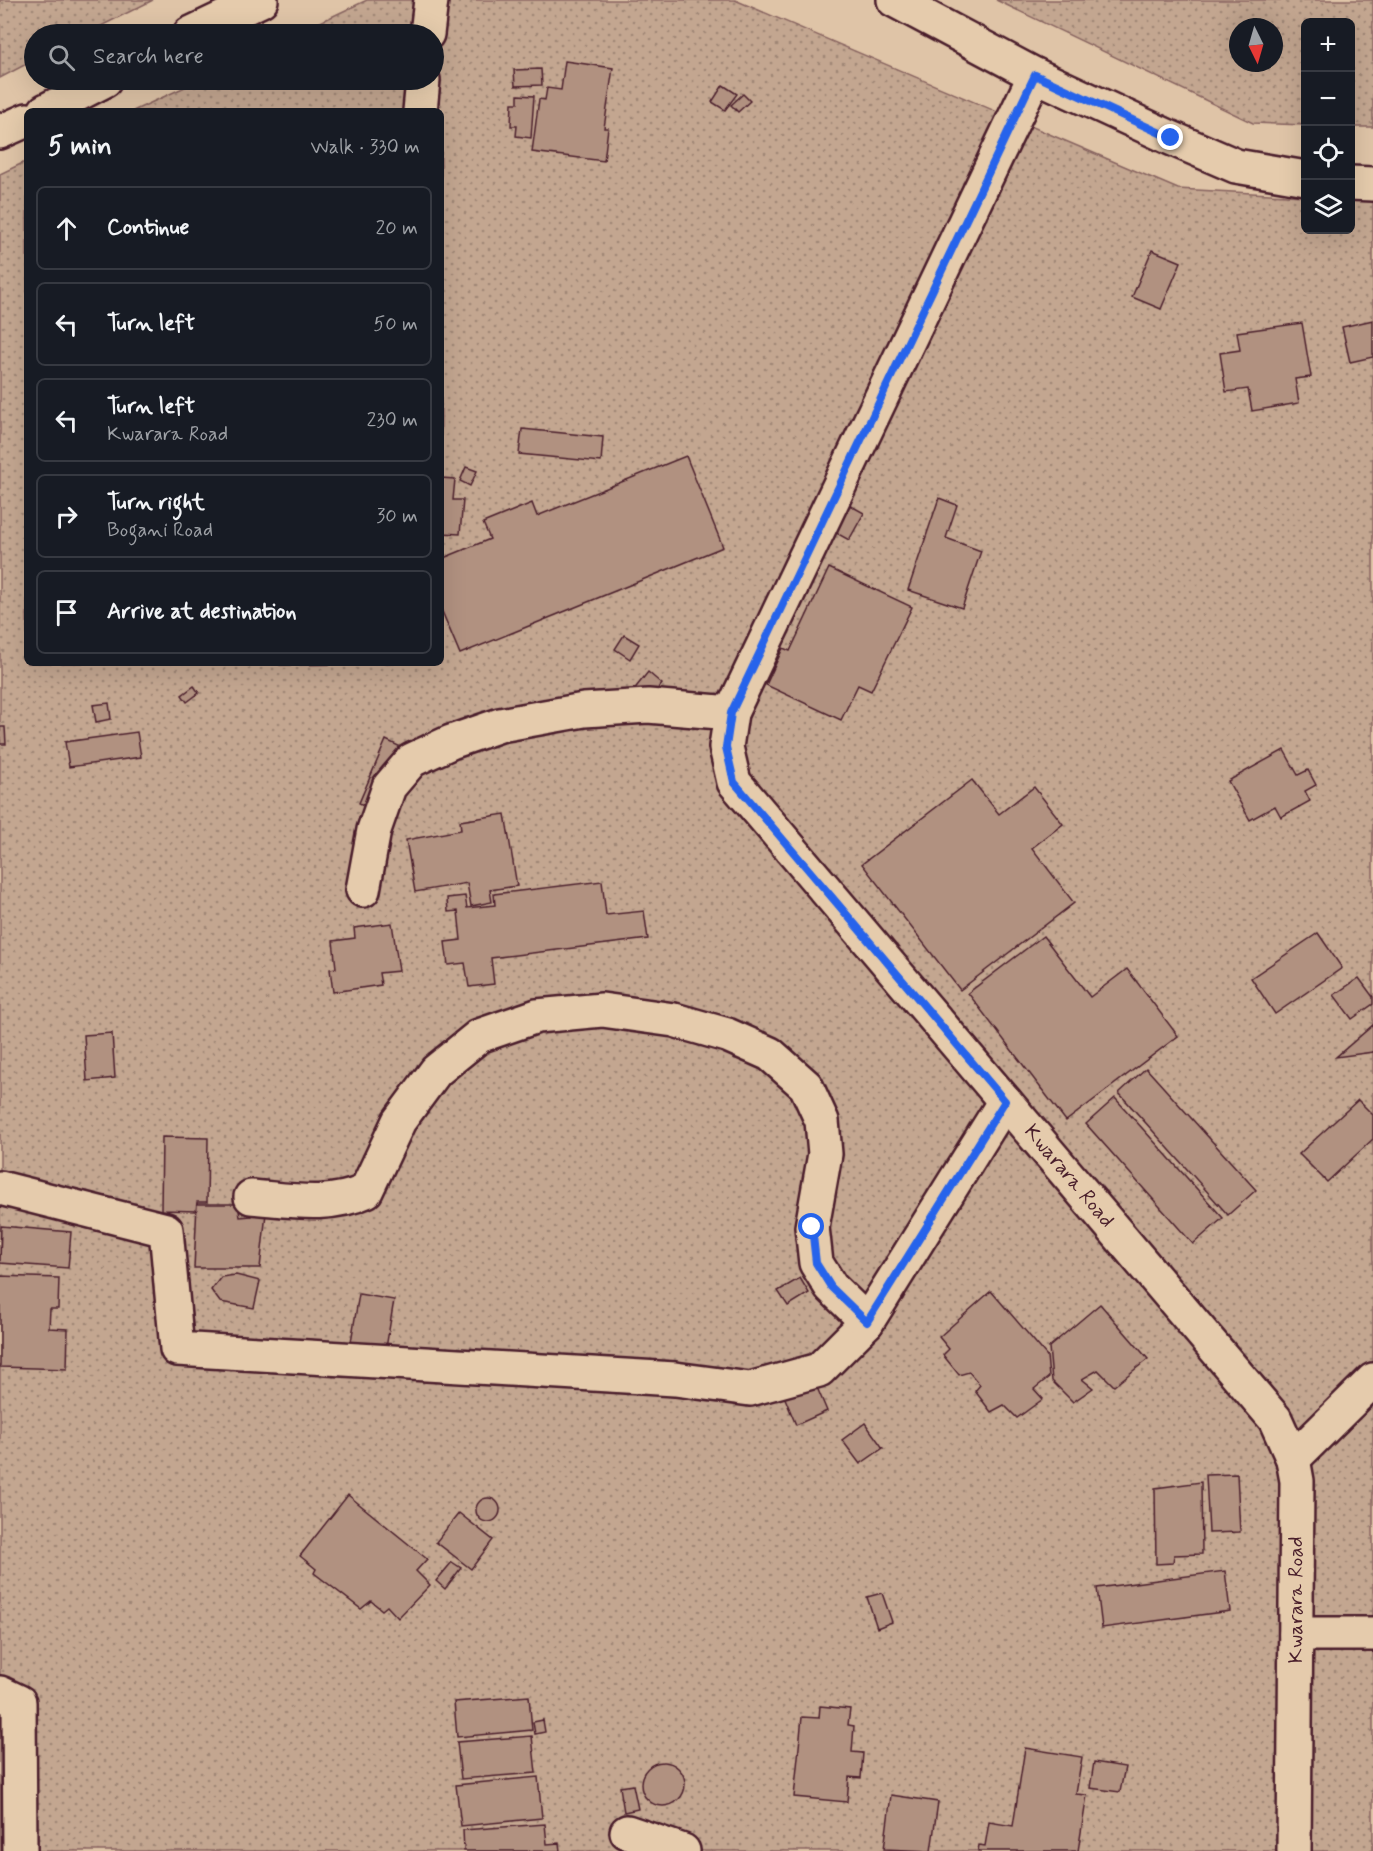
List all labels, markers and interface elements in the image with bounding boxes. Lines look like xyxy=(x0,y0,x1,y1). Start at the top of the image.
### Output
north arrow xyxy=(1229,18,1283,72)
map controls xyxy=(1301,18,1355,234)
button: + xyxy=(1301,18,1355,72)
search box xyxy=(24,24,444,90)
icon: search xyxy=(45,41,78,74)
text: Search here xyxy=(93,43,204,71)
button: − xyxy=(1301,72,1355,126)
route end xyxy=(1157,124,1183,150)
button: locate xyxy=(1301,126,1355,180)
text: 5 min xyxy=(48,130,112,164)
text: Walk · 330 m xyxy=(311,134,420,161)
button: layers xyxy=(1301,180,1355,234)
icon: ahead xyxy=(50,212,83,245)
text: Continue xyxy=(107,214,189,242)
text: 20 m xyxy=(375,215,418,242)
icon: left xyxy=(50,308,83,341)
text: Turn left xyxy=(107,310,195,338)
text: 50 m xyxy=(373,311,418,338)
text: Turn left xyxy=(107,393,195,421)
icon: left xyxy=(50,404,83,437)
text: 230 m xyxy=(366,407,418,434)
text: Kwarara Road xyxy=(107,421,228,448)
text: Turn right xyxy=(107,489,205,517)
icon: right xyxy=(50,500,83,533)
text: 30 m xyxy=(376,503,418,530)
text: Bogani Road xyxy=(107,517,213,544)
icon: arrive xyxy=(50,596,83,629)
text: Arrive at destination xyxy=(107,598,297,626)
street label: Kwarara Road xyxy=(1017,1118,1121,1234)
route start xyxy=(798,1213,824,1239)
street label: Kwarara Road xyxy=(1282,1536,1310,1664)

